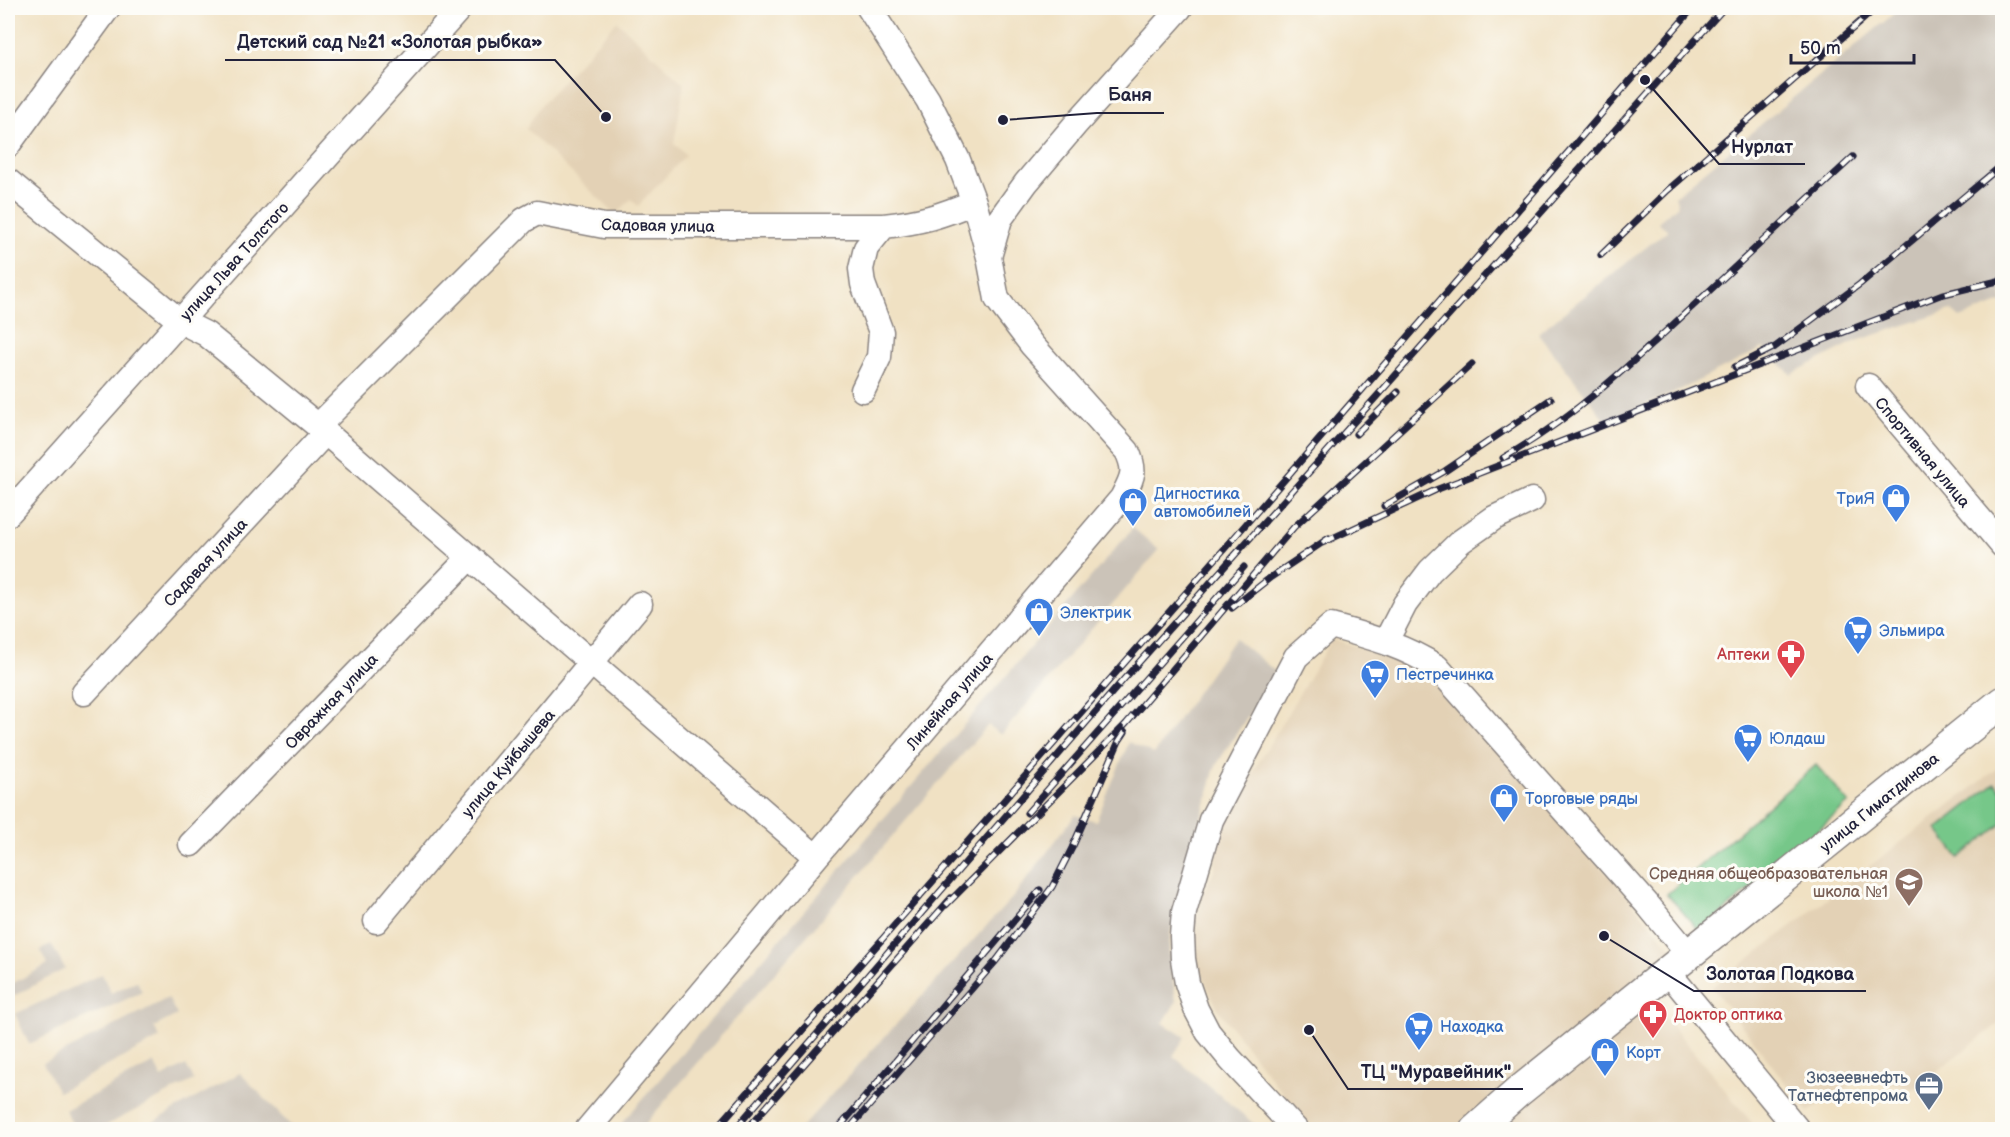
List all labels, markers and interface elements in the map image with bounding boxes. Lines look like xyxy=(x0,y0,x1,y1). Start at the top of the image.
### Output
callout: Детский сад №21 «Золотая рыбка» xyxy=(225,24,555,60)
scale bar xyxy=(1791,27,1914,65)
text: Детский сад №21 «Золотая рыбка» xyxy=(237,32,543,53)
text: 50 m xyxy=(1800,38,1841,59)
callout: Баня xyxy=(1097,77,1164,113)
text: Баня xyxy=(1108,85,1152,106)
callout: Нурлат xyxy=(1719,128,1805,164)
text: Нурлат xyxy=(1731,137,1793,158)
street label: улица Льва Толстого xyxy=(177,199,293,325)
street label: Садовая улица xyxy=(601,216,716,237)
street label: Спортивная улица xyxy=(1870,394,1974,512)
shop icon: ТриЯ xyxy=(1880,482,1912,524)
place label: Дигностика автомобилей xyxy=(1154,485,1251,522)
shop icon: Дигностика автомобилей xyxy=(1117,486,1149,528)
place label: ТриЯ xyxy=(1837,490,1875,509)
street label: Садовая улица xyxy=(160,515,252,611)
shop icon: Электрик xyxy=(1023,596,1055,638)
place label: Электрик xyxy=(1060,604,1132,623)
supermarket icon: Эльмира xyxy=(1842,614,1874,656)
place label: Эльмира xyxy=(1879,622,1945,641)
pharmacy icon: Аптеки xyxy=(1775,638,1807,680)
place label: Аптеки xyxy=(1716,646,1770,665)
street label: Линейная улица xyxy=(902,649,998,755)
street label: Овражная улица xyxy=(282,650,383,754)
supermarket icon: Пестречинка xyxy=(1359,658,1391,700)
place label: Пестречинка xyxy=(1396,666,1495,685)
street label: улица Куйбышева xyxy=(459,706,560,822)
supermarket icon: Юлдаш xyxy=(1732,722,1764,764)
place label: Юлдаш xyxy=(1769,730,1825,749)
street label: улица Гиматдинова xyxy=(1817,749,1944,857)
shop icon: Торговые ряды xyxy=(1488,782,1520,824)
place label: Торговые ряды xyxy=(1525,790,1638,809)
place label: Средняя общеобразовательная школа №1 xyxy=(1649,865,1888,902)
school or university icon: Средняя общеобразовательная школа №1 xyxy=(1893,866,1925,908)
callout: Золотая Подкова xyxy=(1694,955,1866,991)
text: Золотая Подкова xyxy=(1706,964,1854,985)
pharmacy icon: Доктор оптика xyxy=(1637,998,1669,1040)
place label: Доктор оптика xyxy=(1674,1006,1783,1025)
supermarket icon: Находка xyxy=(1403,1010,1435,1052)
place label: Находка xyxy=(1440,1018,1504,1037)
shop icon: Корт xyxy=(1589,1036,1621,1078)
place label: Корт xyxy=(1626,1044,1661,1063)
callout: ТЦ "Муравейник" xyxy=(1348,1053,1523,1089)
text: ТЦ "Муравейник" xyxy=(1361,1062,1511,1083)
place label: Зюзеевнефть Татнефтепрома xyxy=(1788,1069,1909,1106)
office icon: Зюзеевнефть Татнефтепрома xyxy=(1913,1070,1945,1112)

